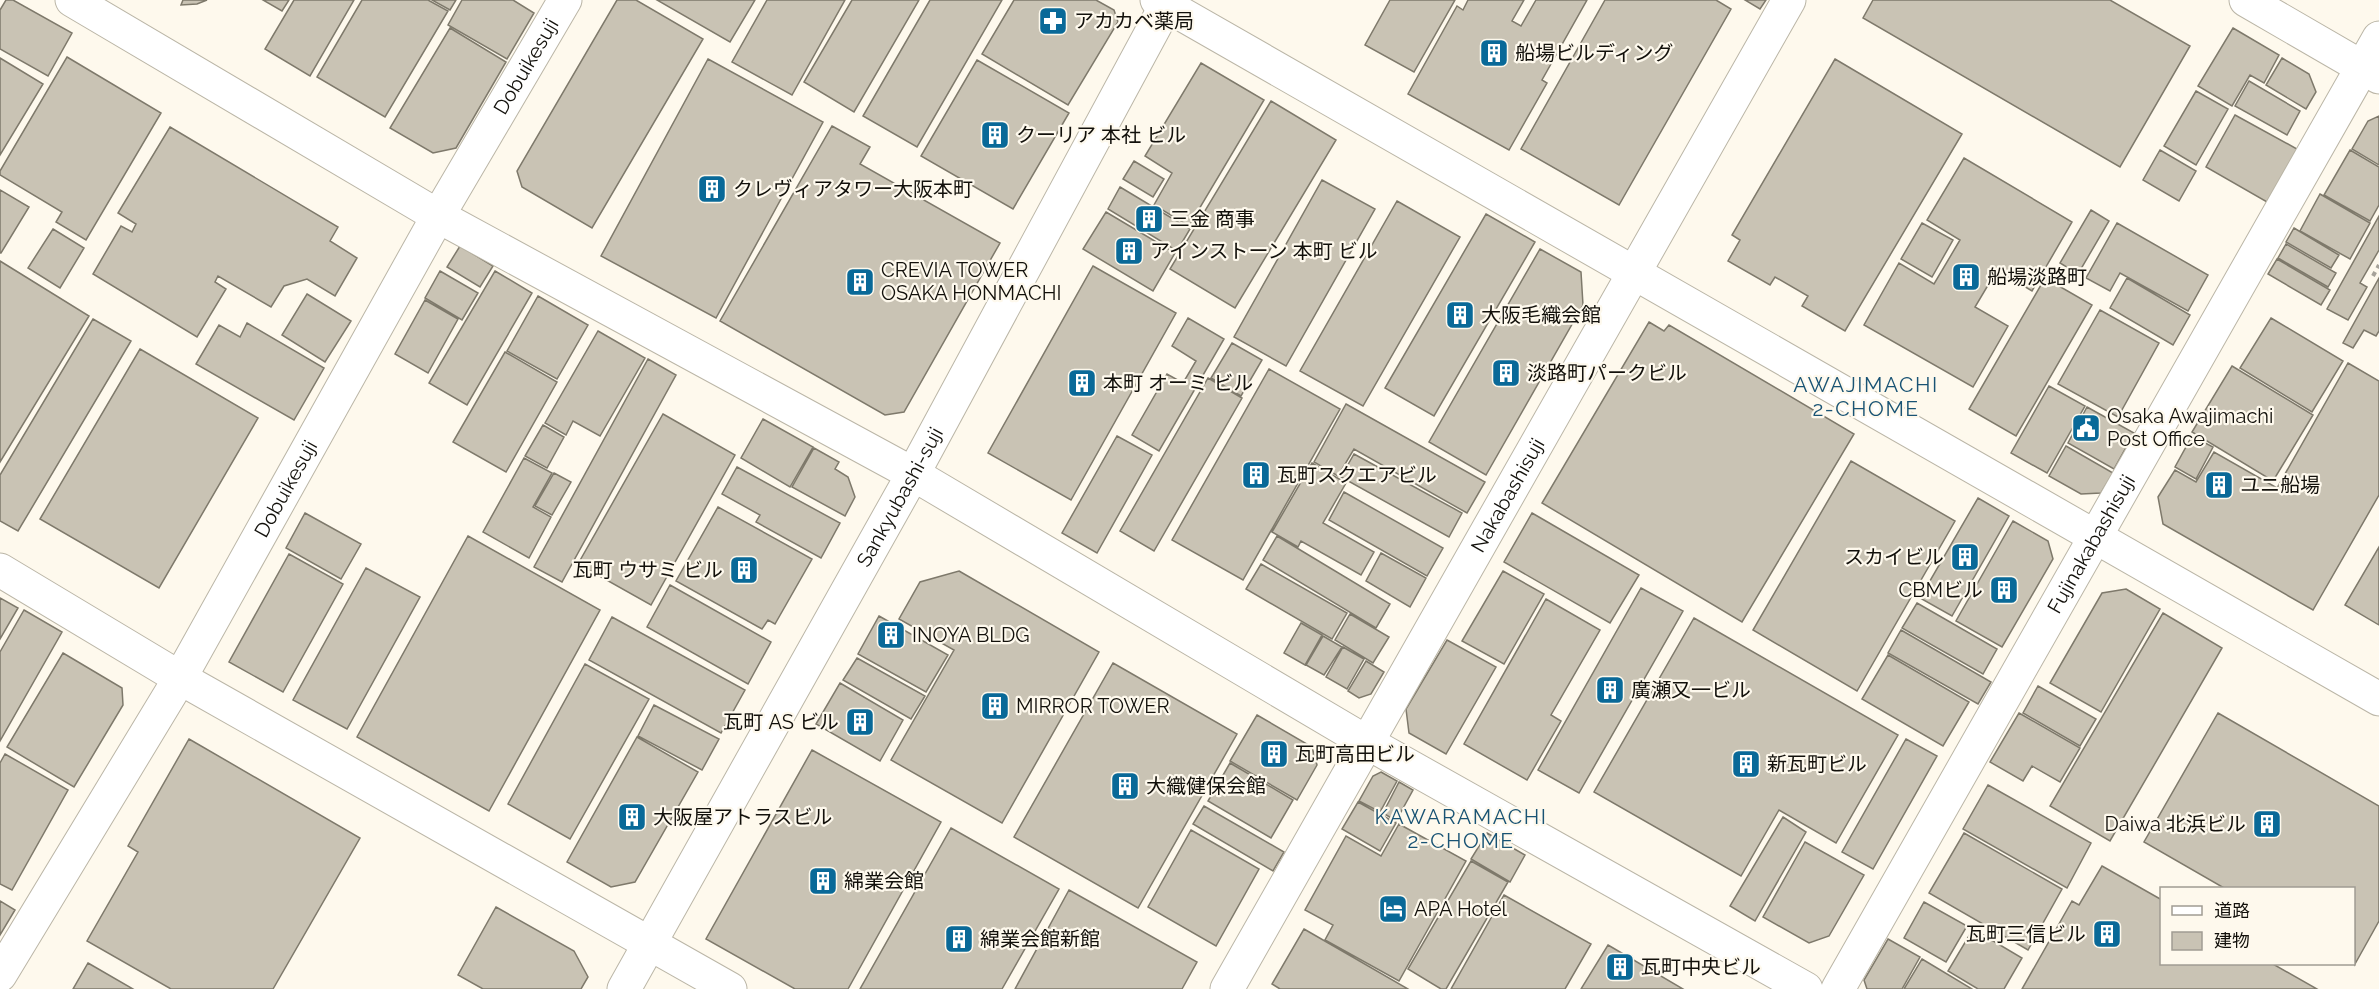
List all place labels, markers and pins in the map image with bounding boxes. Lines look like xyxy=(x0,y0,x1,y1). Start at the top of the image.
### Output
pharmacy icon: アカカベ薬局 xyxy=(1037,5,1069,37)
place label: アカカベ薬局 xyxy=(1074,9,1194,33)
building icon: 船場ビルディング xyxy=(1478,37,1510,69)
place label: 船場ビルディング xyxy=(1515,41,1674,65)
building icon: クーリア 本社 ビル xyxy=(979,119,1011,151)
place label: クーリア 本社 ビル xyxy=(1016,123,1186,147)
building icon: クレヴィアタワー大阪本町 xyxy=(696,173,728,205)
place label: クレヴィアタワー大阪本町 xyxy=(733,177,973,201)
building icon: 三金 商事 xyxy=(1133,203,1165,235)
place label: 三金 商事 xyxy=(1170,207,1255,231)
building icon: アインストーン 本町 ビル xyxy=(1113,235,1145,267)
place label: アインストーン 本町 ビル xyxy=(1150,239,1378,263)
place label: CREVIA TOWER OSAKA HONMACHI xyxy=(881,258,1061,305)
building icon: 船場淡路町 xyxy=(1950,261,1982,293)
place label: 船場淡路町 xyxy=(1987,265,2087,289)
building icon: CREVIA TOWER OSAKA HONMACHI xyxy=(844,266,876,298)
building icon: 大阪毛織会館 xyxy=(1444,299,1476,331)
place label: 大阪毛織会館 xyxy=(1481,303,1601,327)
building icon: 淡路町パークビル xyxy=(1490,357,1522,389)
place label: 淡路町パークビル xyxy=(1527,361,1687,385)
building icon: 本町 オーミ ビル xyxy=(1066,367,1098,399)
place label: 本町 オーミ ビル xyxy=(1103,371,1253,395)
place label: Osaka Awajimachi Post Office xyxy=(2107,404,2273,451)
public building icon: Osaka Awajimachi Post Office xyxy=(2070,412,2102,444)
building icon: 瓦町スクエアビル xyxy=(1240,459,1272,491)
place label: 瓦町スクエアビル xyxy=(1277,463,1437,487)
building icon: ユニ船場 xyxy=(2203,469,2235,501)
place label: ユニ船場 xyxy=(2240,473,2320,497)
building icon: スカイビル xyxy=(1949,541,1981,573)
place label: スカイビル xyxy=(1844,545,1944,569)
building icon: 瓦町 ウサミ ビル xyxy=(728,554,760,586)
place label: 瓦町 ウサミ ビル xyxy=(573,558,723,582)
building icon: CBMビル xyxy=(1988,574,2020,606)
place label: CBMビル xyxy=(1898,578,1983,602)
building icon: INOYA BLDG xyxy=(875,619,907,651)
place label: INOYA BLDG xyxy=(912,623,1030,647)
building icon: 廣瀬又一ビル xyxy=(1594,674,1626,706)
place label: 廣瀬又一ビル xyxy=(1631,678,1751,702)
building icon: MIRROR TOWER xyxy=(979,690,1011,722)
place label: MIRROR TOWER xyxy=(1016,694,1170,718)
building icon: 瓦町 AS ビル xyxy=(844,706,876,738)
place label: 瓦町 AS ビル xyxy=(723,710,839,734)
building icon: 瓦町高田ビル xyxy=(1258,738,1290,770)
place label: 瓦町高田ビル xyxy=(1295,742,1415,766)
building icon: 新瓦町ビル xyxy=(1730,748,1762,780)
place label: 新瓦町ビル xyxy=(1767,752,1867,776)
building icon: 大織健保会館 xyxy=(1109,770,1141,802)
place label: 大織健保会館 xyxy=(1146,774,1266,798)
building icon: 大阪屋アトラスビル xyxy=(616,801,648,833)
place label: 大阪屋アトラスビル xyxy=(653,805,833,829)
building icon: Daiwa 北浜ビル xyxy=(2251,808,2283,840)
place label: Daiwa 北浜ビル xyxy=(2105,812,2246,836)
building icon: 綿業会館 xyxy=(807,865,839,897)
place label: 綿業会館 xyxy=(844,869,924,893)
hotel icon: APA Hotel xyxy=(1377,893,1409,925)
place label: APA Hotel xyxy=(1414,897,1508,921)
building icon: 瓦町三信ビル xyxy=(2091,918,2123,950)
place label: 瓦町三信ビル xyxy=(1966,922,2086,946)
building icon: 綿業会館新館 xyxy=(943,923,975,955)
place label: 綿業会館新館 xyxy=(980,927,1100,951)
building icon: 瓦町中央ビル xyxy=(1604,951,1636,983)
place label: 瓦町中央ビル xyxy=(1641,955,1761,979)

